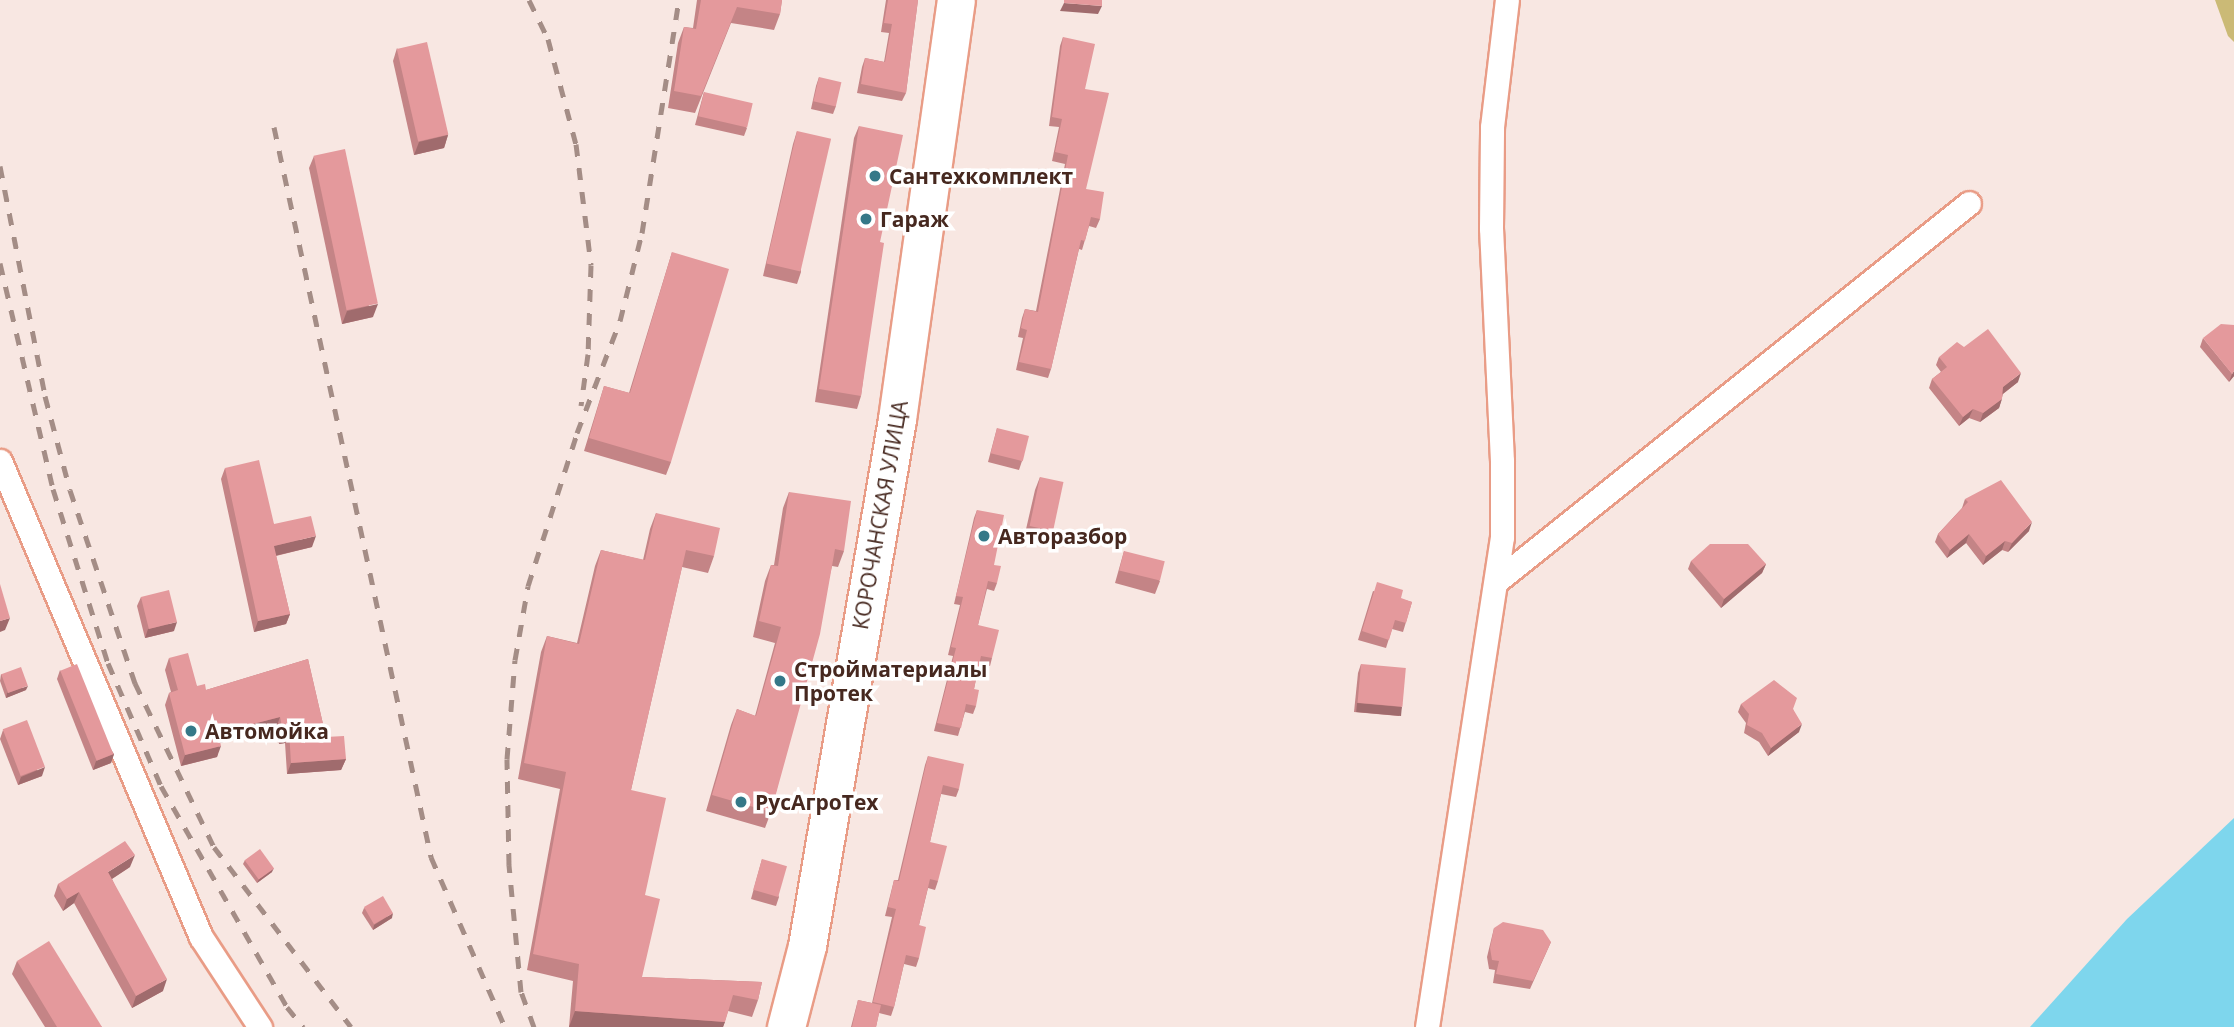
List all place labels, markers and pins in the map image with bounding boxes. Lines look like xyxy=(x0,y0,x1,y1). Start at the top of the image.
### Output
place label: Сантехкомплект xyxy=(889,163,1073,189)
marker: Сантехкомплект xyxy=(867,168,883,184)
place label: Гараж xyxy=(880,206,949,232)
marker: Гараж xyxy=(858,211,874,227)
place label: Авторазбор xyxy=(998,523,1127,549)
marker: Авторазбор xyxy=(976,528,992,544)
place label: Стройматериалы Протек xyxy=(794,656,987,706)
marker: Стройматериалы Протек xyxy=(772,673,788,689)
place label: Автомойка xyxy=(205,718,329,744)
marker: Автомойка xyxy=(183,723,199,739)
place label: РусАгроТех xyxy=(755,789,878,815)
marker: РусАгроТех xyxy=(733,794,749,810)

